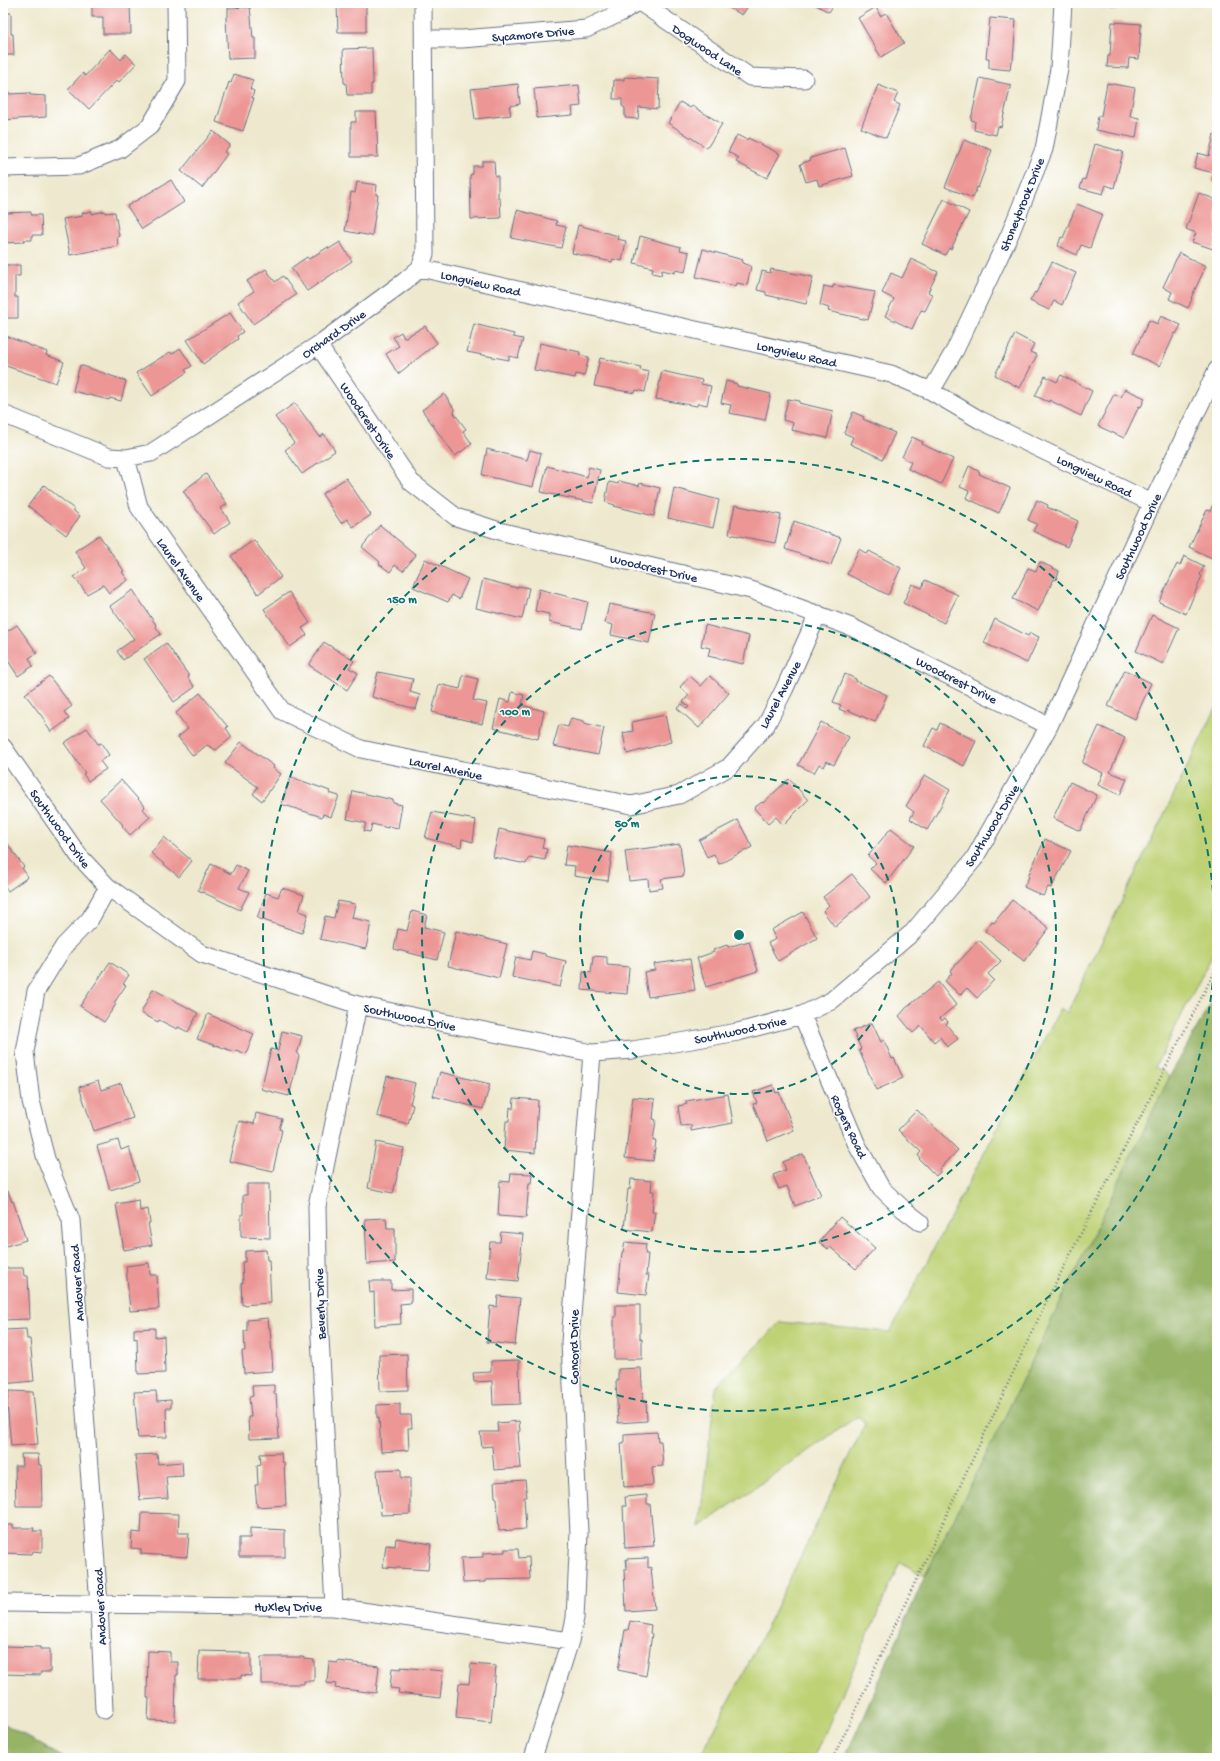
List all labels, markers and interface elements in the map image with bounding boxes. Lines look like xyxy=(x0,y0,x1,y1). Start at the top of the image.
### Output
street label: Dogwood Lane xyxy=(668,21,745,80)
street label: Sycamore Drive xyxy=(491,24,575,47)
street label: Stoneybrook Drive xyxy=(998,156,1049,254)
street label: Longview Road xyxy=(439,268,523,301)
street label: Orchard Drive xyxy=(300,307,370,363)
street label: Longview Road xyxy=(755,339,839,372)
street label: Woodcrest Drive xyxy=(336,380,398,463)
street label: Longview Road xyxy=(1054,453,1135,503)
street label: Southwood Drive xyxy=(1113,491,1166,583)
street label: Laurel Avenue xyxy=(152,536,208,605)
street label: Woodcrest Drive xyxy=(608,552,699,587)
text: 150 m xyxy=(386,594,417,608)
street label: Woodcrest Drive xyxy=(913,654,999,708)
street label: Laurel Avenue xyxy=(757,659,805,732)
text: 100 m xyxy=(499,706,530,720)
street label: Laurel Avenue xyxy=(408,754,484,785)
street label: Southwood Drive xyxy=(963,782,1024,870)
street label: Southwood Drive xyxy=(25,787,93,872)
text: 50 m xyxy=(615,818,640,832)
centre of rings xyxy=(732,928,746,942)
street label: Southwood Drive xyxy=(362,1001,457,1036)
street label: Southwood Drive xyxy=(693,1014,788,1049)
street label: Rogers Road xyxy=(826,1093,870,1163)
street label: Andover Road xyxy=(68,1243,89,1322)
street label: Beverly Drive xyxy=(313,1268,330,1341)
street label: Concord Drive xyxy=(568,1309,583,1384)
street label: Andover Road xyxy=(92,1567,111,1646)
street label: Huxley Drive xyxy=(254,1601,322,1616)

